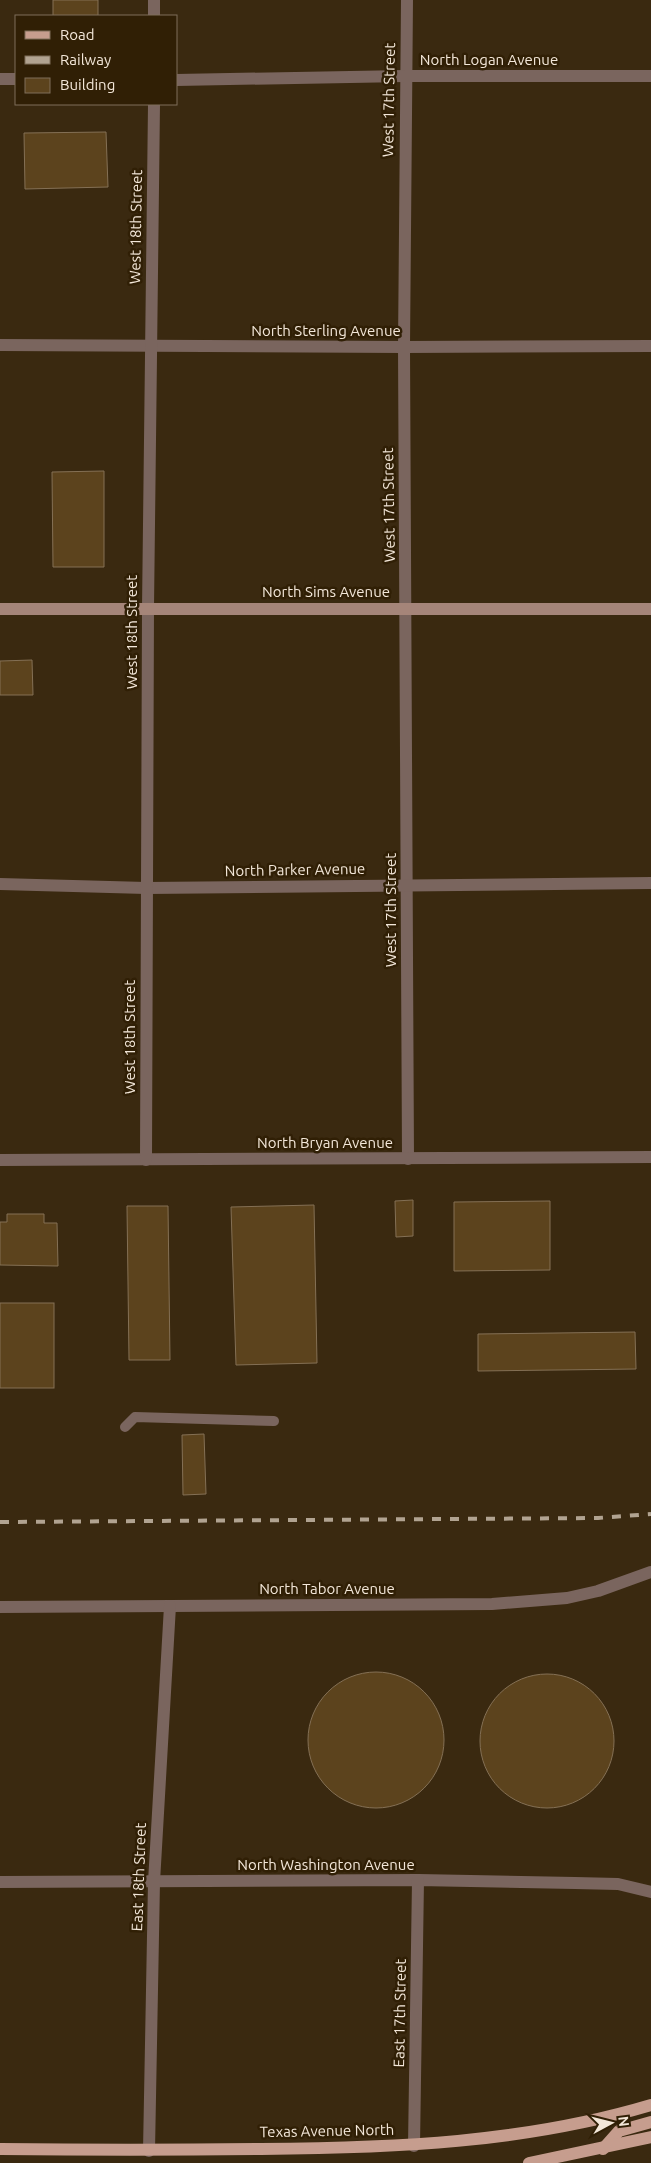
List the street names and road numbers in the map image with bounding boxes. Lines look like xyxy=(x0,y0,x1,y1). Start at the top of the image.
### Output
street label: West 17th Street xyxy=(379,43,398,157)
street label: North Logan Avenue xyxy=(420,51,558,68)
street label: West 18th Street xyxy=(126,170,145,284)
street label: North Sterling Avenue xyxy=(251,322,401,339)
street label: West 17th Street xyxy=(379,448,398,562)
street label: West 18th Street xyxy=(123,575,140,689)
street label: North Sims Avenue xyxy=(262,583,390,600)
street label: West 17th Street xyxy=(382,853,399,967)
street label: North Parker Avenue xyxy=(225,860,365,879)
street label: West 18th Street xyxy=(121,980,138,1094)
street label: North Bryan Avenue xyxy=(257,1134,393,1151)
street label: North Tabor Avenue xyxy=(259,1580,395,1597)
street label: East 18th Street xyxy=(128,1822,149,1932)
street label: North Washington Avenue xyxy=(237,1856,415,1873)
street label: East 17th Street xyxy=(390,1958,409,2067)
street label: Texas Avenue North xyxy=(260,2121,394,2140)

